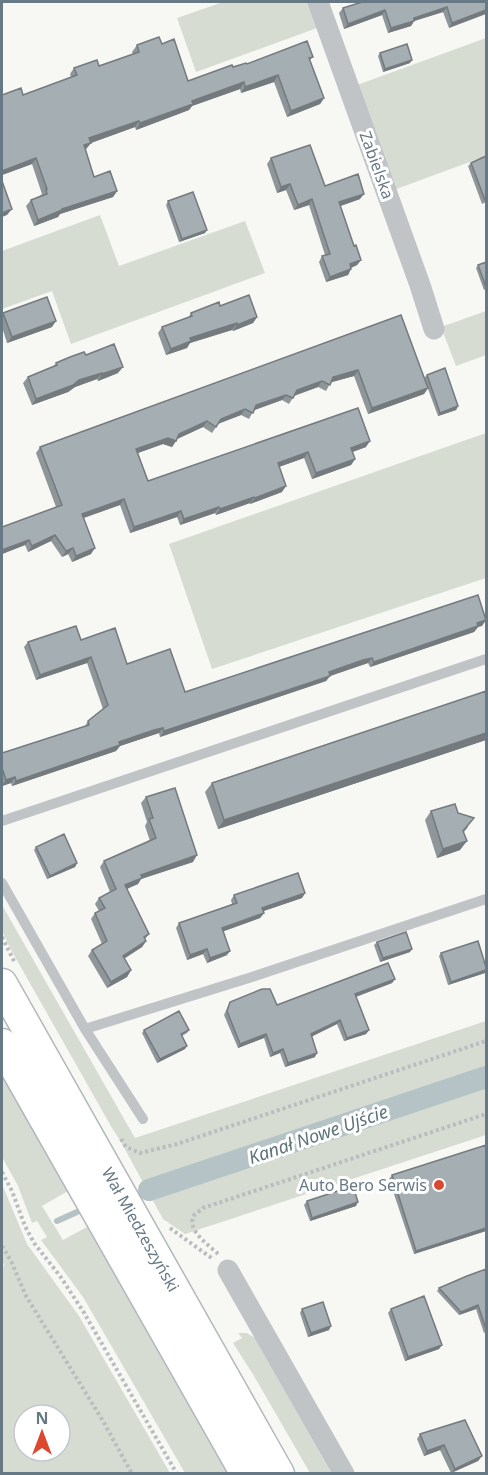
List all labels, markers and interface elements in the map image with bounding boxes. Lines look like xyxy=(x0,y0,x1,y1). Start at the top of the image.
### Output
street label: Zabielska xyxy=(355,128,399,202)
water label: Kanał Nowe Ujście xyxy=(245,1099,391,1169)
street label: Wał Miedzeszyński xyxy=(97,1163,185,1296)
place label: Auto Bero Serwis xyxy=(299,1174,427,1196)
marker: Auto Bero Serwis xyxy=(432,1178,446,1192)
north arrow xyxy=(12,1403,72,1463)
text: N xyxy=(35,1407,49,1429)

